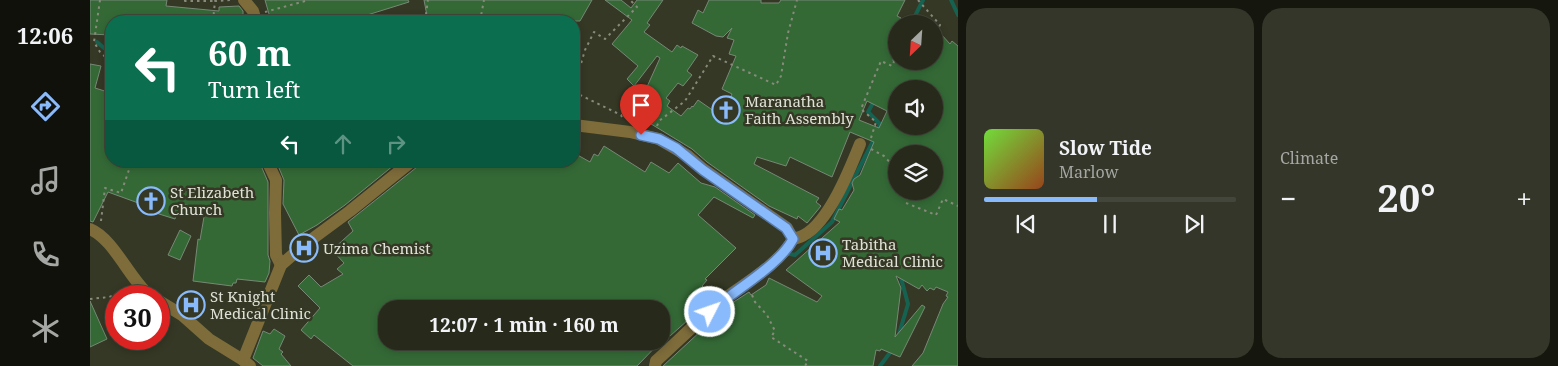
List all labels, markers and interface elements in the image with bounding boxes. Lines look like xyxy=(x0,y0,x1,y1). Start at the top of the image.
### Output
north arrow xyxy=(888,15,942,70)
map controls xyxy=(888,15,943,200)
text: 12:06 xyxy=(17,20,73,50)
text: 60 m xyxy=(208,29,291,76)
icon: left xyxy=(125,35,190,100)
text: Turn left xyxy=(208,74,300,104)
button: sound xyxy=(888,80,943,135)
pin xyxy=(620,84,662,135)
icon: directions xyxy=(28,89,63,124)
icon: arrive xyxy=(627,91,655,119)
place label: Maranatha Faith Assembly xyxy=(745,91,854,128)
church icon: Maranatha Faith Assembly xyxy=(711,95,741,125)
icon: left xyxy=(276,130,304,158)
icon: ahead xyxy=(329,130,357,158)
icon: right xyxy=(382,130,410,158)
text: Slow Tide xyxy=(1059,135,1152,161)
button: layers xyxy=(888,145,943,200)
text: Climate xyxy=(1280,147,1338,169)
text: Marlow xyxy=(1059,161,1119,183)
icon: music xyxy=(28,163,63,198)
text: 20° xyxy=(1377,171,1435,223)
text: − xyxy=(1280,179,1296,217)
text: + xyxy=(1516,179,1532,217)
place label: St Elizabeth Church xyxy=(170,182,255,219)
church icon: St Elizabeth Church xyxy=(136,186,166,216)
icon: previous xyxy=(1012,210,1040,238)
icon: pause xyxy=(1096,210,1124,238)
icon: next xyxy=(1180,210,1208,238)
hospital icon: Uzima Chemist xyxy=(289,233,319,263)
place label: Tabitha Medical Clinic xyxy=(842,234,943,271)
icon: phone xyxy=(28,237,63,272)
place label: Uzima Chemist xyxy=(323,238,431,258)
hospital icon: Tabitha Medical Clinic xyxy=(808,238,838,268)
speed limit sign: 30 xyxy=(105,285,170,350)
position arrow xyxy=(683,285,735,337)
place label: St Knight Medical Clinic xyxy=(210,286,311,323)
hospital icon: St Knight Medical Clinic xyxy=(176,290,206,320)
icon: climate xyxy=(28,311,63,346)
text: 12:07 · 1 min · 160 m xyxy=(429,312,619,338)

